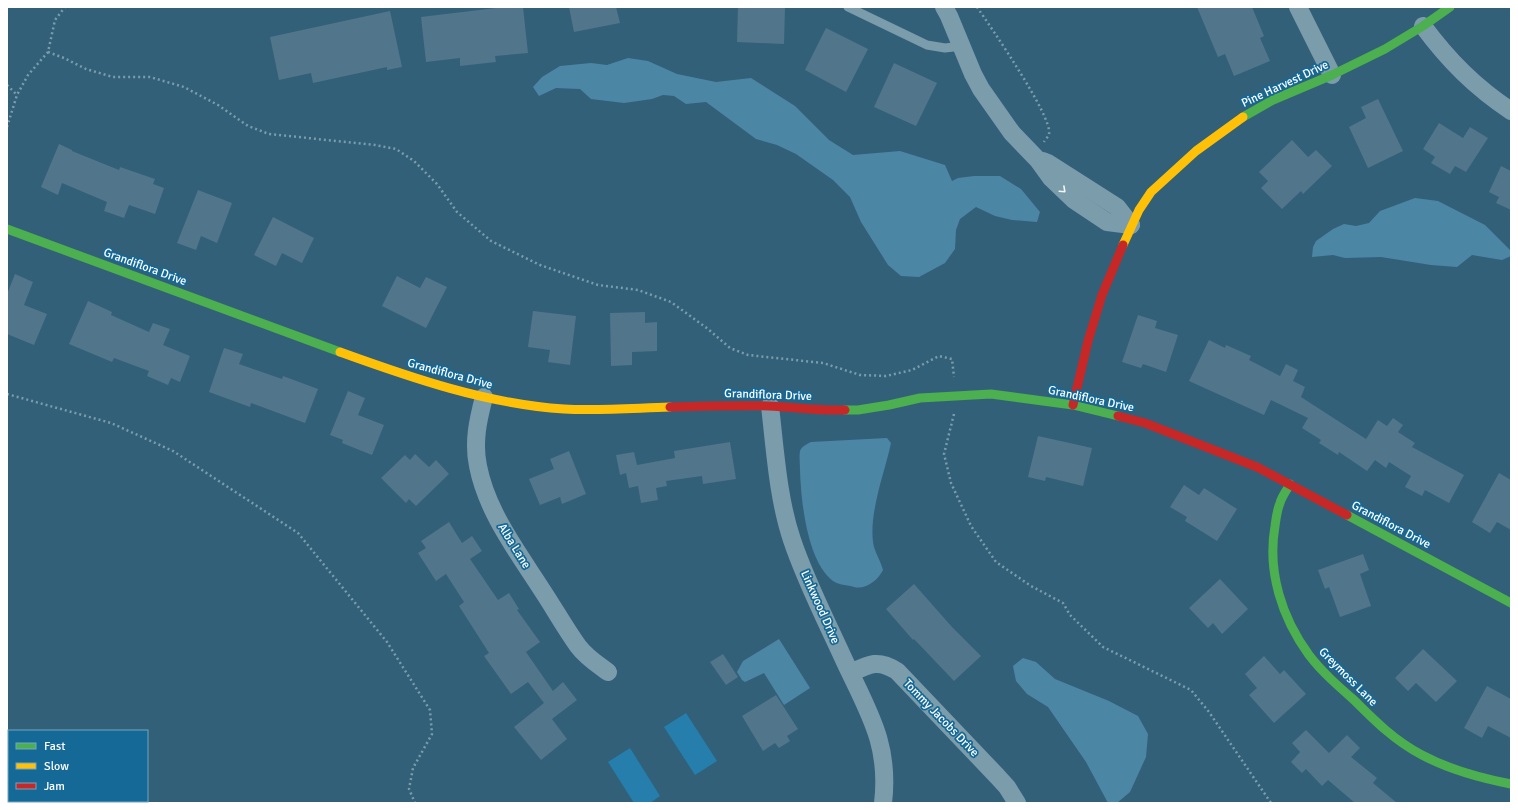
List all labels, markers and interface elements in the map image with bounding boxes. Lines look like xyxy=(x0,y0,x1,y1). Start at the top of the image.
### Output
street label: Pine Harvest Drive xyxy=(1239,57,1331,111)
one-way arrow xyxy=(1058,185,1066,193)
street label: Grandiflora Drive xyxy=(101,245,189,289)
street label: Grandiflora Drive xyxy=(406,355,494,393)
street label: Grandiflora Drive xyxy=(1047,383,1135,415)
street label: Grandiflora Drive xyxy=(724,386,812,404)
street label: Grandiflora Drive xyxy=(1349,498,1433,552)
street label: Alba Lane xyxy=(494,521,534,571)
street label: Linkwood Drive xyxy=(797,568,843,646)
street label: Greymoss Lane xyxy=(1315,644,1381,710)
street label: Tommy Jacobs Drive xyxy=(900,676,982,760)
legend xyxy=(8,730,148,802)
text: Fast xyxy=(44,739,65,754)
text: Slow xyxy=(44,759,69,774)
text: Jam xyxy=(44,779,65,794)

